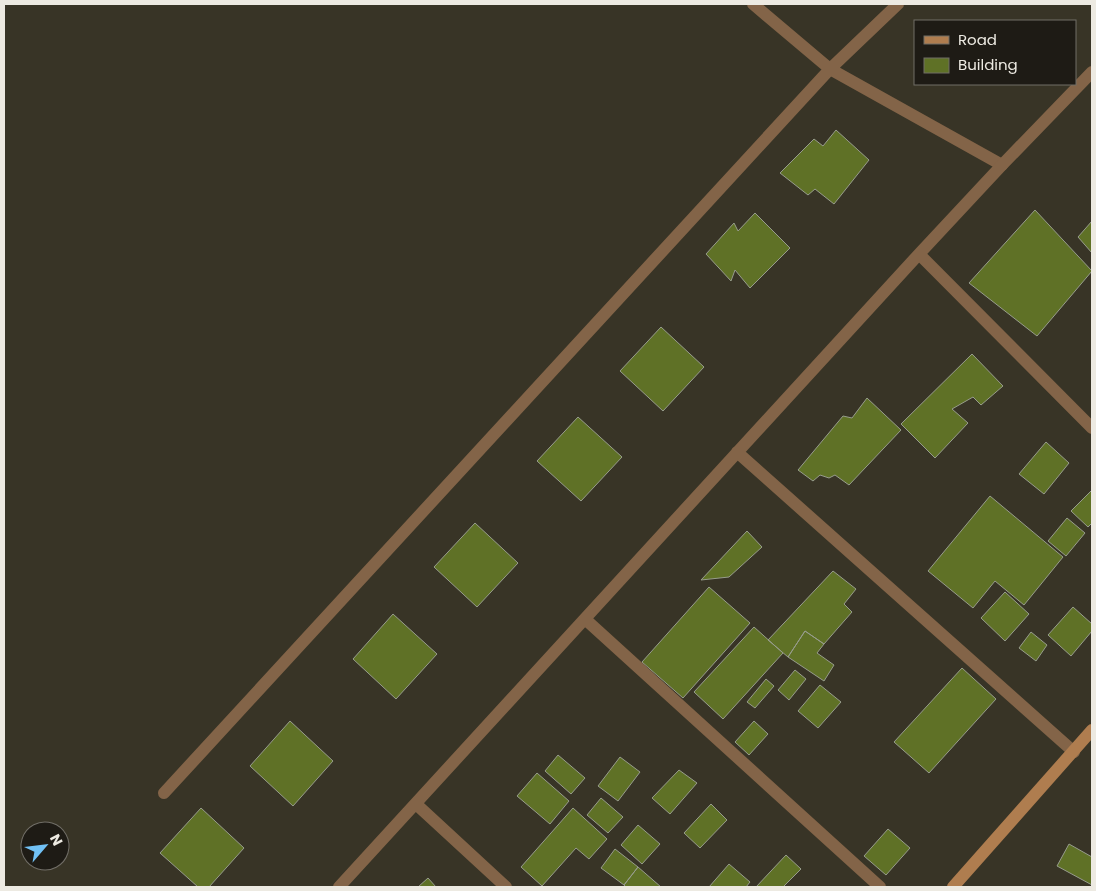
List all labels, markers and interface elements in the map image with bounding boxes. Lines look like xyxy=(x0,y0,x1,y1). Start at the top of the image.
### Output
legend xyxy=(914,20,1076,85)
text: Road xyxy=(958,29,997,50)
text: Building xyxy=(958,54,1018,75)
north arrow xyxy=(20,821,70,871)
text: N xyxy=(45,831,68,849)

